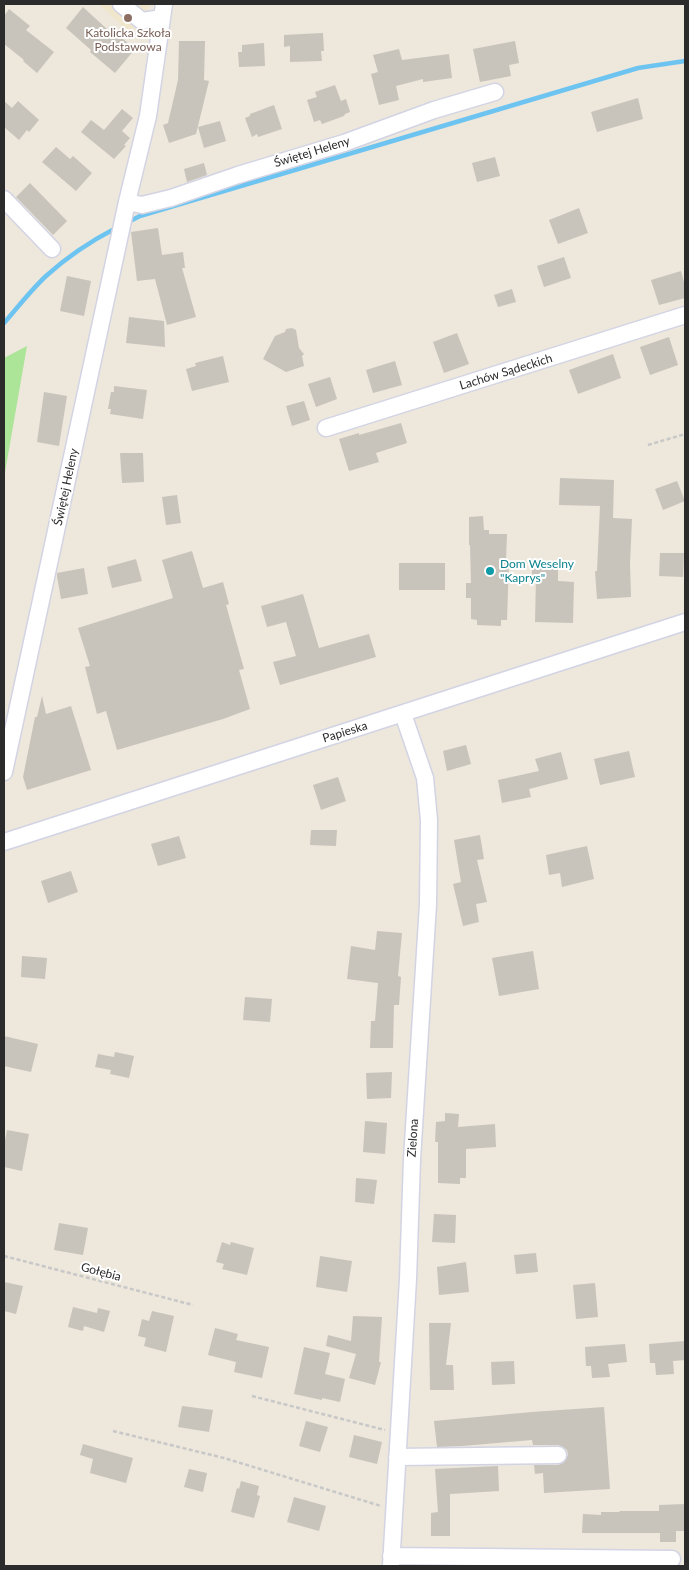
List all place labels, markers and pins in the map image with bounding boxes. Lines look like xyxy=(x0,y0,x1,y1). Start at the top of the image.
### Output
marker: Katolicka Szkoła Podstawowa xyxy=(122,12,134,24)
place label: Katolicka Szkoła Podstawowa xyxy=(85,26,171,54)
place label: Dom Weselny "Kaprys" xyxy=(500,557,574,585)
marker: Dom Weselny "Kaprys" xyxy=(484,565,496,577)

